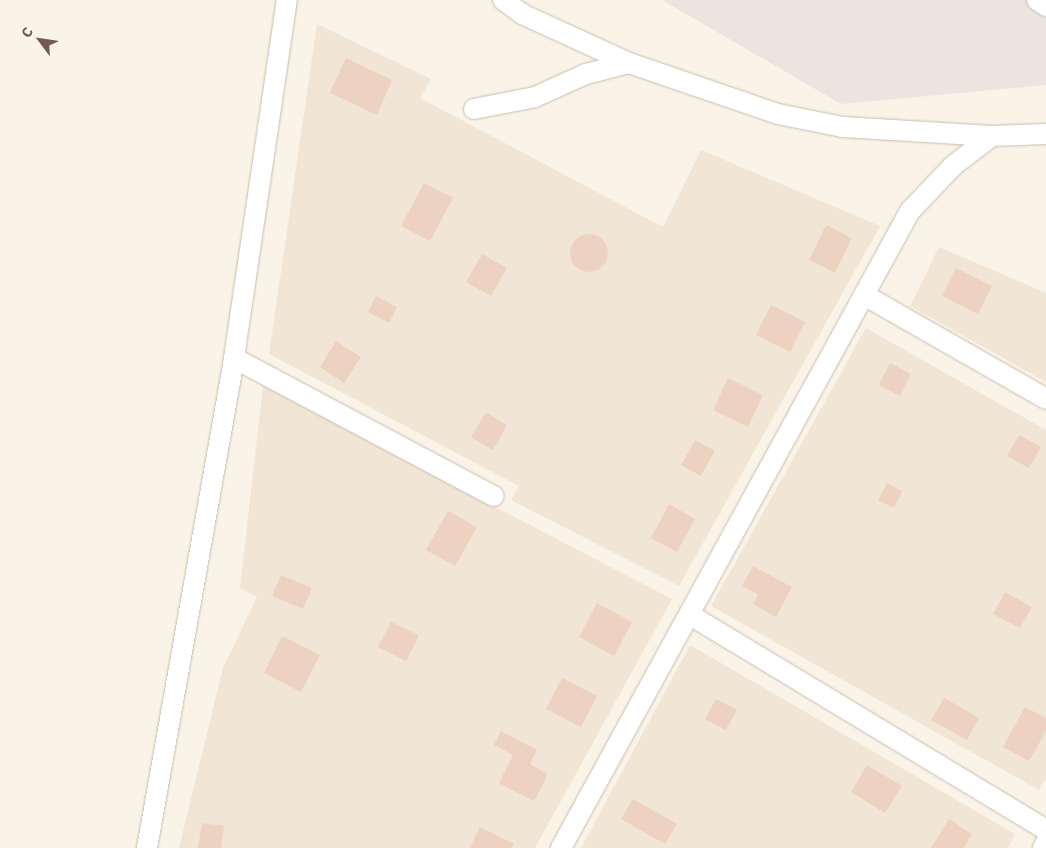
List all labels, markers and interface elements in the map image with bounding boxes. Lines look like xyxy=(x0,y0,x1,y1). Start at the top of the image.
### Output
north arrow xyxy=(15,15,65,65)
text: С xyxy=(17,24,37,41)

